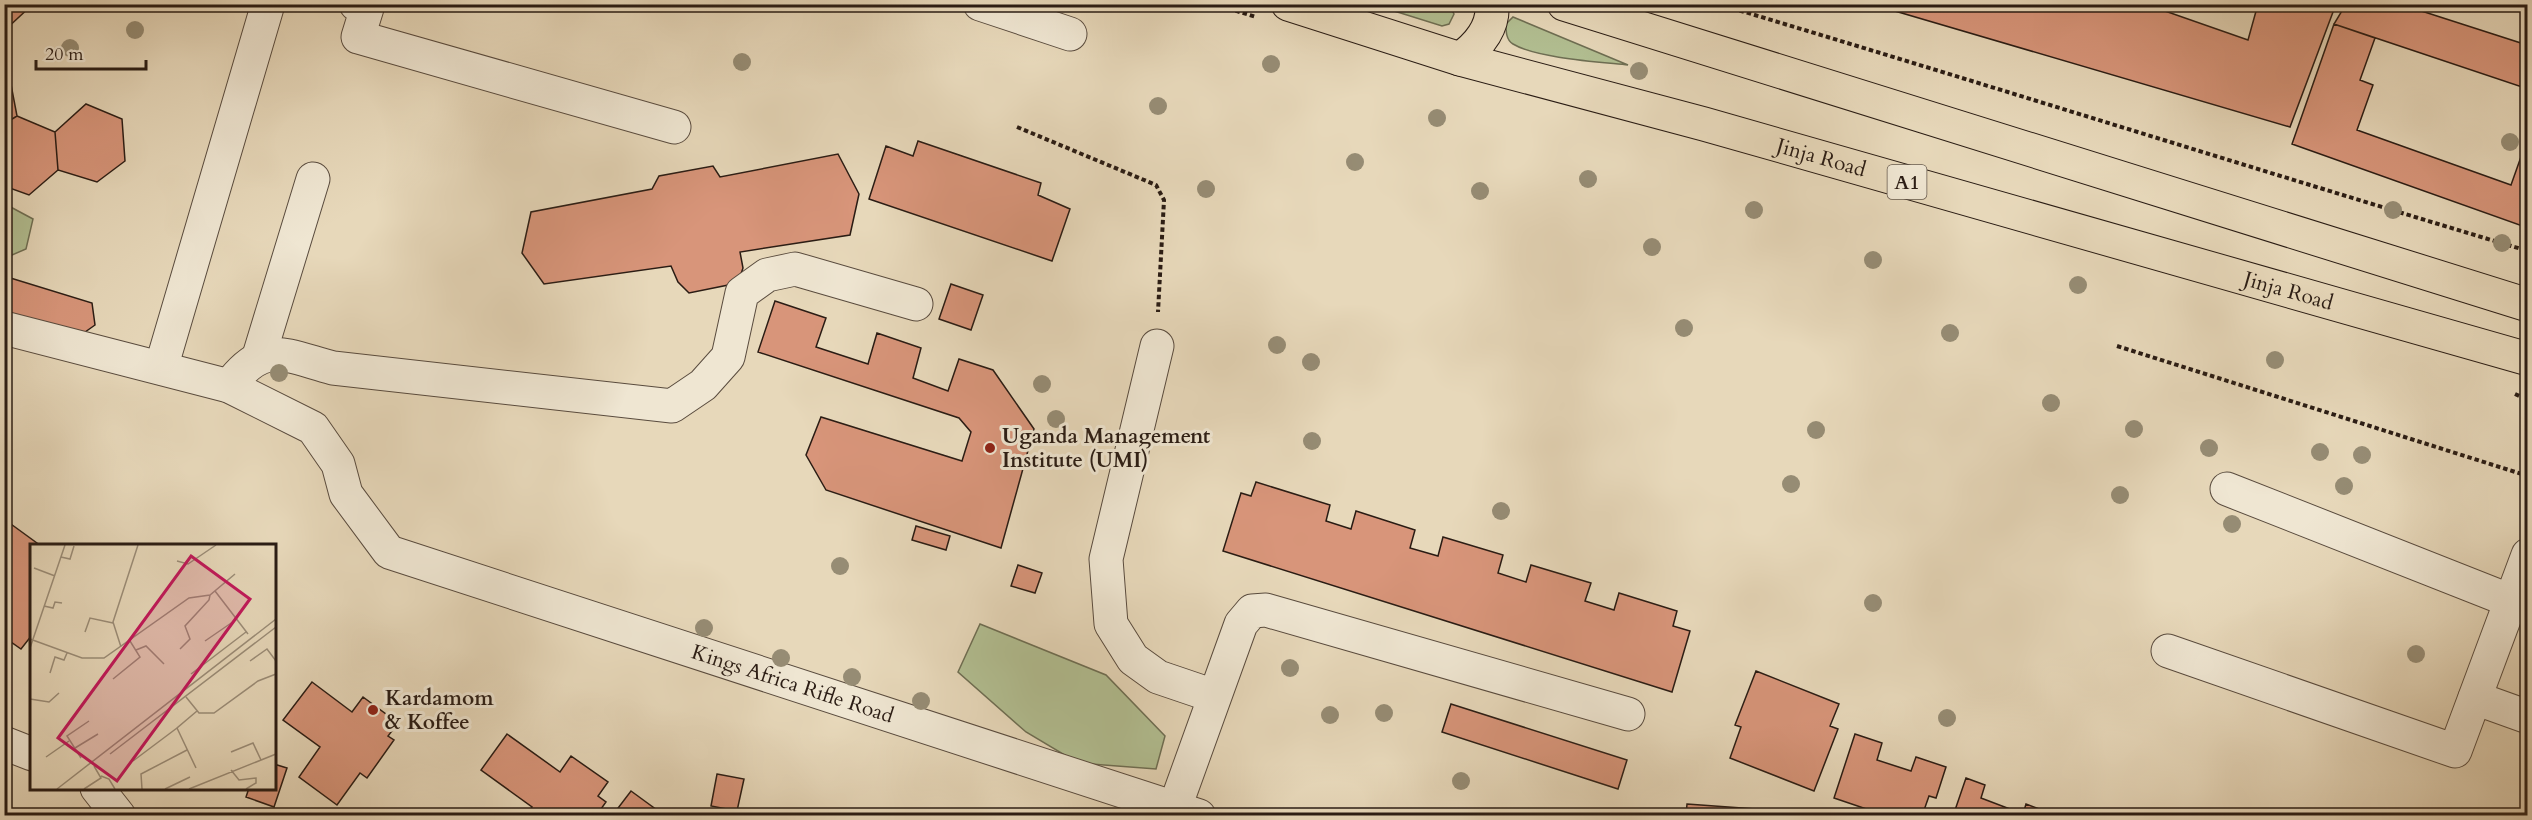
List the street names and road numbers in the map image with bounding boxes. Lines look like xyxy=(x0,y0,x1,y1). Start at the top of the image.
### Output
street label: Jinja Road xyxy=(1770,131,1869,184)
road number: A1 xyxy=(1888,165,1926,199)
street label: Jinja Road xyxy=(2237,264,2337,318)
street label: Kings Africa Rifle Road xyxy=(688,638,897,731)

